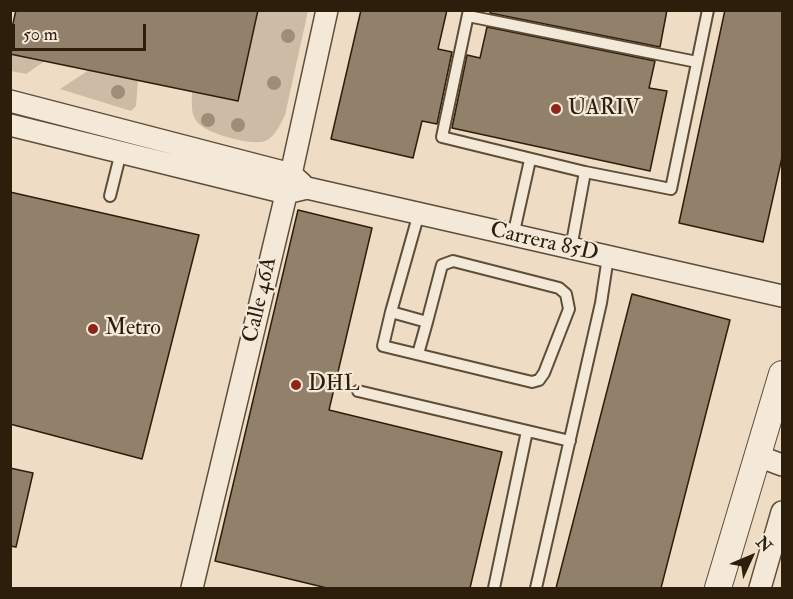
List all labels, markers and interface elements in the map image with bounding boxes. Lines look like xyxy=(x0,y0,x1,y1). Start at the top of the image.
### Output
scale bar xyxy=(15,12,148,50)
text: 50 m xyxy=(23,23,58,46)
place label: UARIV xyxy=(568,96,640,122)
marker: UARIV xyxy=(549,102,563,116)
street label: Carrera 85D xyxy=(487,218,601,268)
street label: Calle 46A xyxy=(238,255,284,345)
place label: Metro xyxy=(105,316,161,342)
marker: Metro xyxy=(86,322,100,336)
place label: DHL xyxy=(308,372,360,398)
marker: DHL xyxy=(289,378,303,392)
north arrow xyxy=(721,527,781,587)
text: N xyxy=(752,532,776,557)

